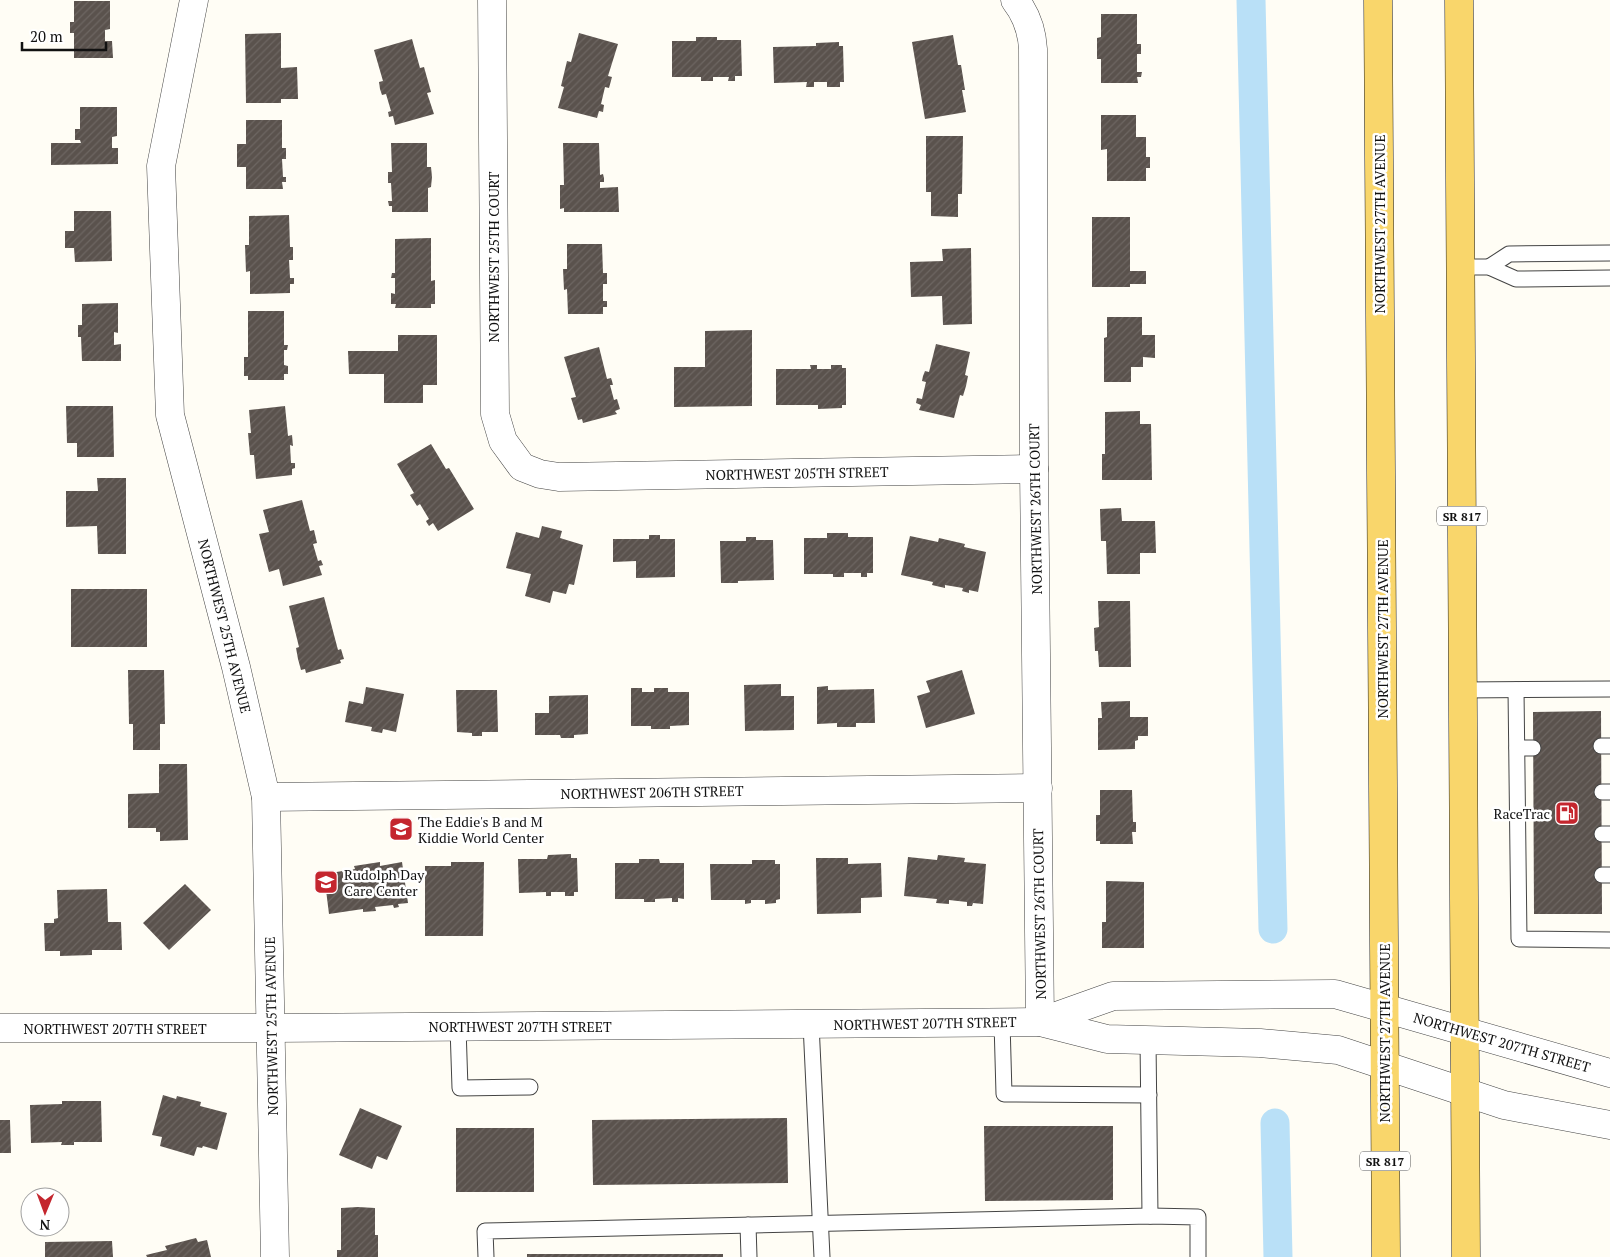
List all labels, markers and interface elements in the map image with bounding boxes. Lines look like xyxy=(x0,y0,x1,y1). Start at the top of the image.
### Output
scale bar xyxy=(22,20,106,52)
text: 20 m xyxy=(30,26,63,46)
street label: NORTHWEST 27TH AVENUE xyxy=(1370,134,1389,314)
street label: NORTHWEST 25TH COURT xyxy=(484,171,503,343)
street label: NORTHWEST 26TH COURT xyxy=(1024,423,1046,595)
street label: NORTHWEST 205TH STREET xyxy=(705,462,889,484)
road number: SR 817 xyxy=(1437,506,1487,526)
street label: NORTHWEST 25TH AVENUE xyxy=(194,537,256,715)
street label: NORTHWEST 27TH AVENUE xyxy=(1373,539,1392,719)
street label: NORTHWEST 206TH STREET xyxy=(560,781,744,803)
fuel station icon: RaceTrac xyxy=(1554,800,1580,826)
place label: RaceTrac xyxy=(1493,804,1550,823)
place label: The Eddie's B and M Kiddie World Center xyxy=(418,812,544,847)
school or university icon: The Eddie's B and M Kiddie World Center xyxy=(388,816,414,842)
street label: NORTHWEST 26TH COURT xyxy=(1028,828,1050,1000)
place label: Rudolph Day Care Center xyxy=(344,865,425,900)
school or university icon: Rudolph Day Care Center xyxy=(313,869,339,895)
street label: NORTHWEST 25TH AVENUE xyxy=(260,936,282,1116)
street label: NORTHWEST 27TH AVENUE xyxy=(1375,943,1394,1123)
street label: NORTHWEST 207TH STREET xyxy=(1411,1008,1593,1076)
street label: NORTHWEST 207TH STREET xyxy=(833,1012,1017,1034)
street label: NORTHWEST 207TH STREET xyxy=(428,1017,612,1036)
street label: NORTHWEST 207TH STREET xyxy=(23,1019,207,1038)
road number: SR 817 xyxy=(1360,1152,1410,1170)
north arrow xyxy=(20,1187,70,1237)
text: N xyxy=(39,1216,50,1235)

